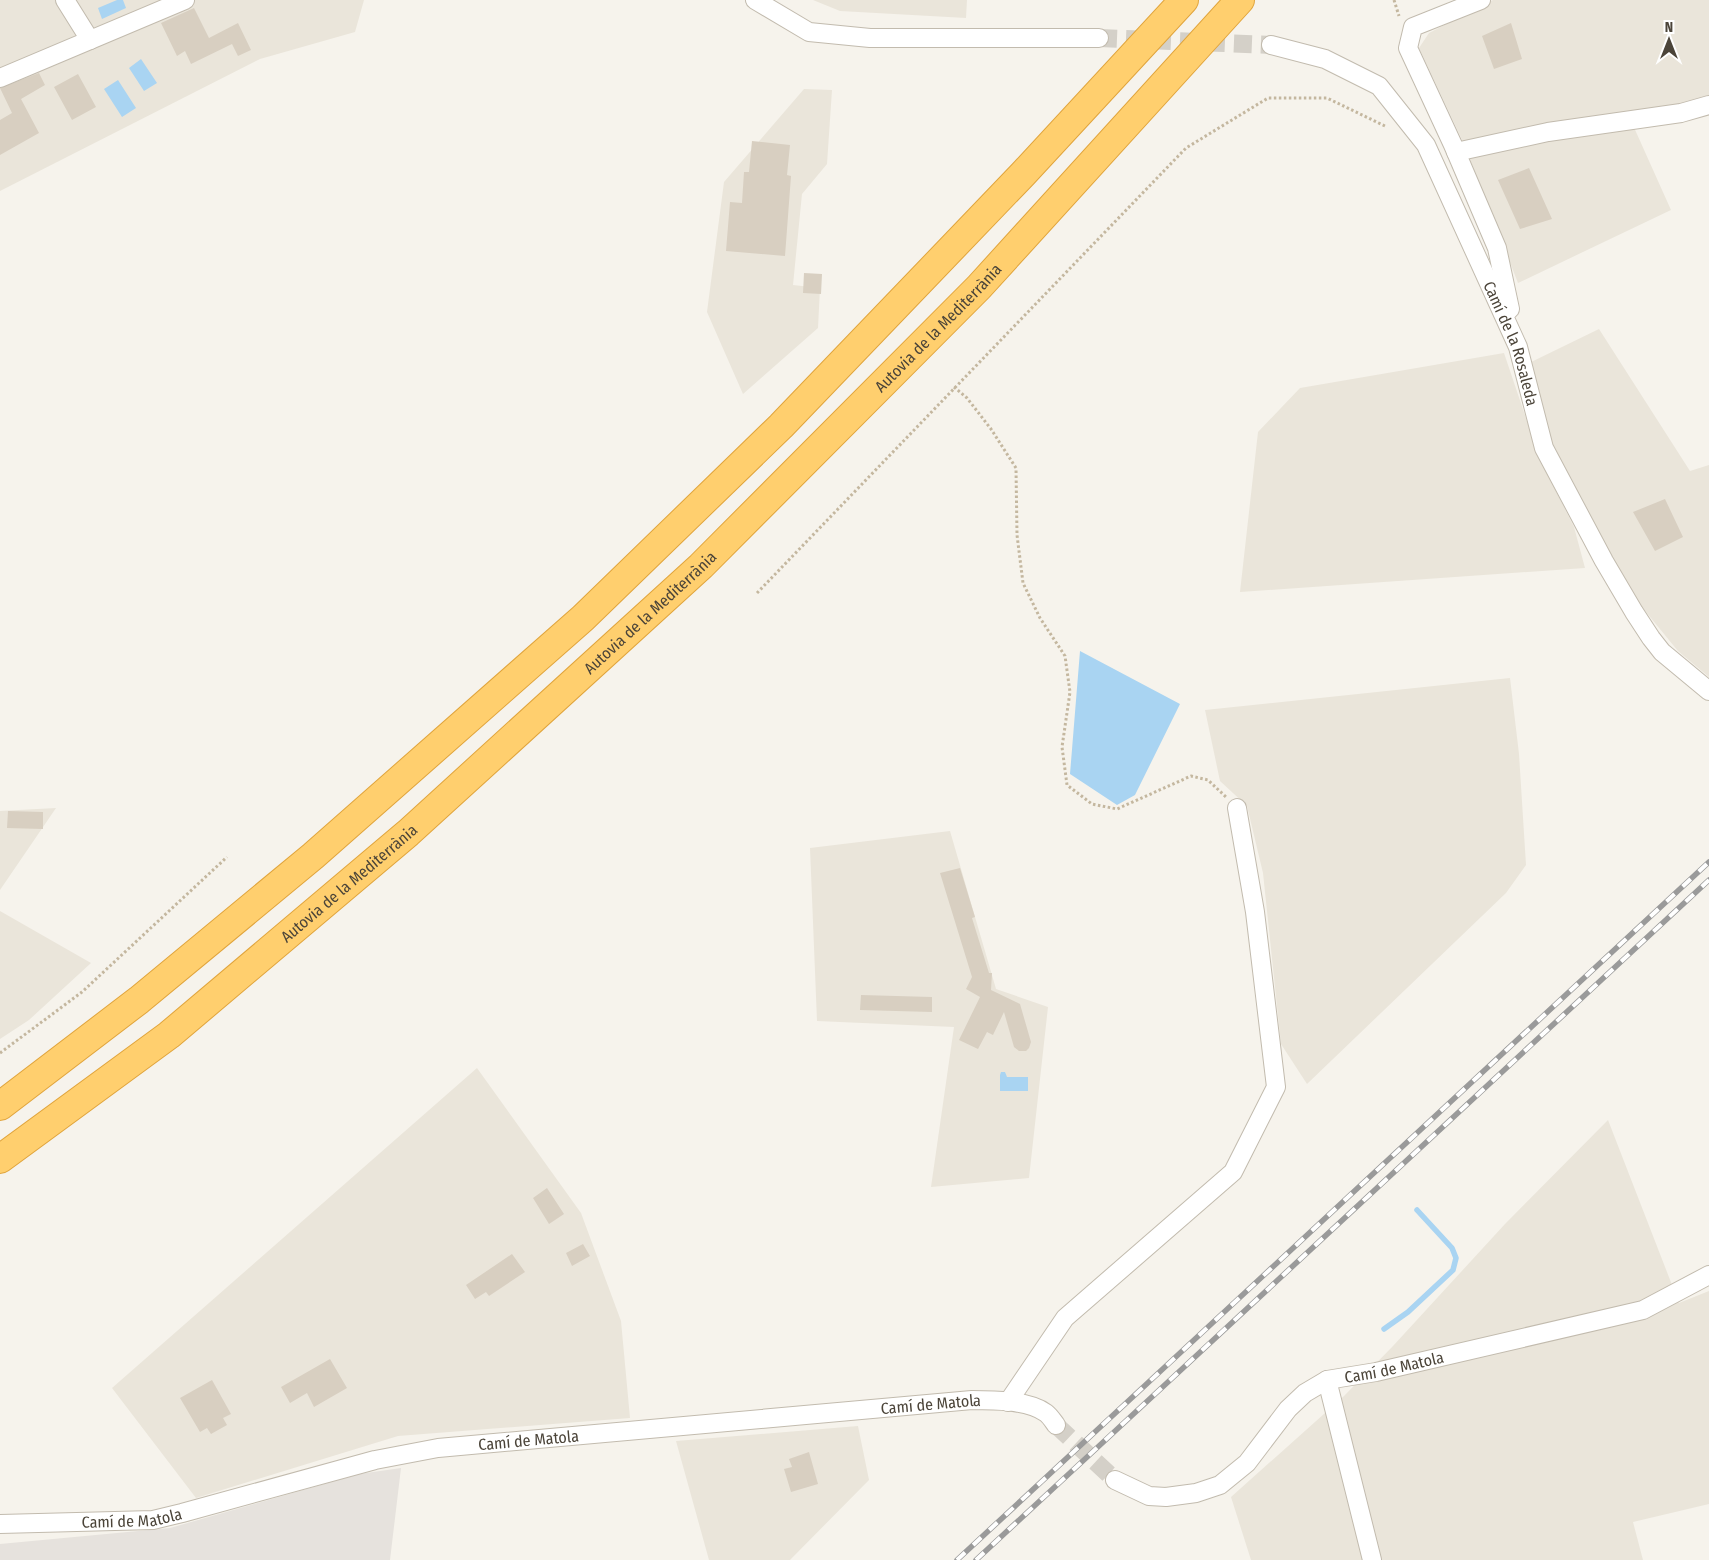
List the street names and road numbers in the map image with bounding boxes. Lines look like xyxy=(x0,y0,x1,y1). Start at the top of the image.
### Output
street label: Autovia de la Mediterrània xyxy=(871,260,1006,396)
street label: Camí de la Rosaleda xyxy=(1479,278,1542,408)
street label: Autovia de la Mediterrània xyxy=(580,547,720,678)
street label: Autovia de la Mediterrània xyxy=(277,820,421,946)
street label: Camí de Matola xyxy=(1343,1348,1446,1387)
street label: Camí de Matola xyxy=(880,1391,981,1418)
street label: Camí de Matola xyxy=(477,1426,580,1454)
street label: Camí de Matola xyxy=(81,1504,184,1532)

